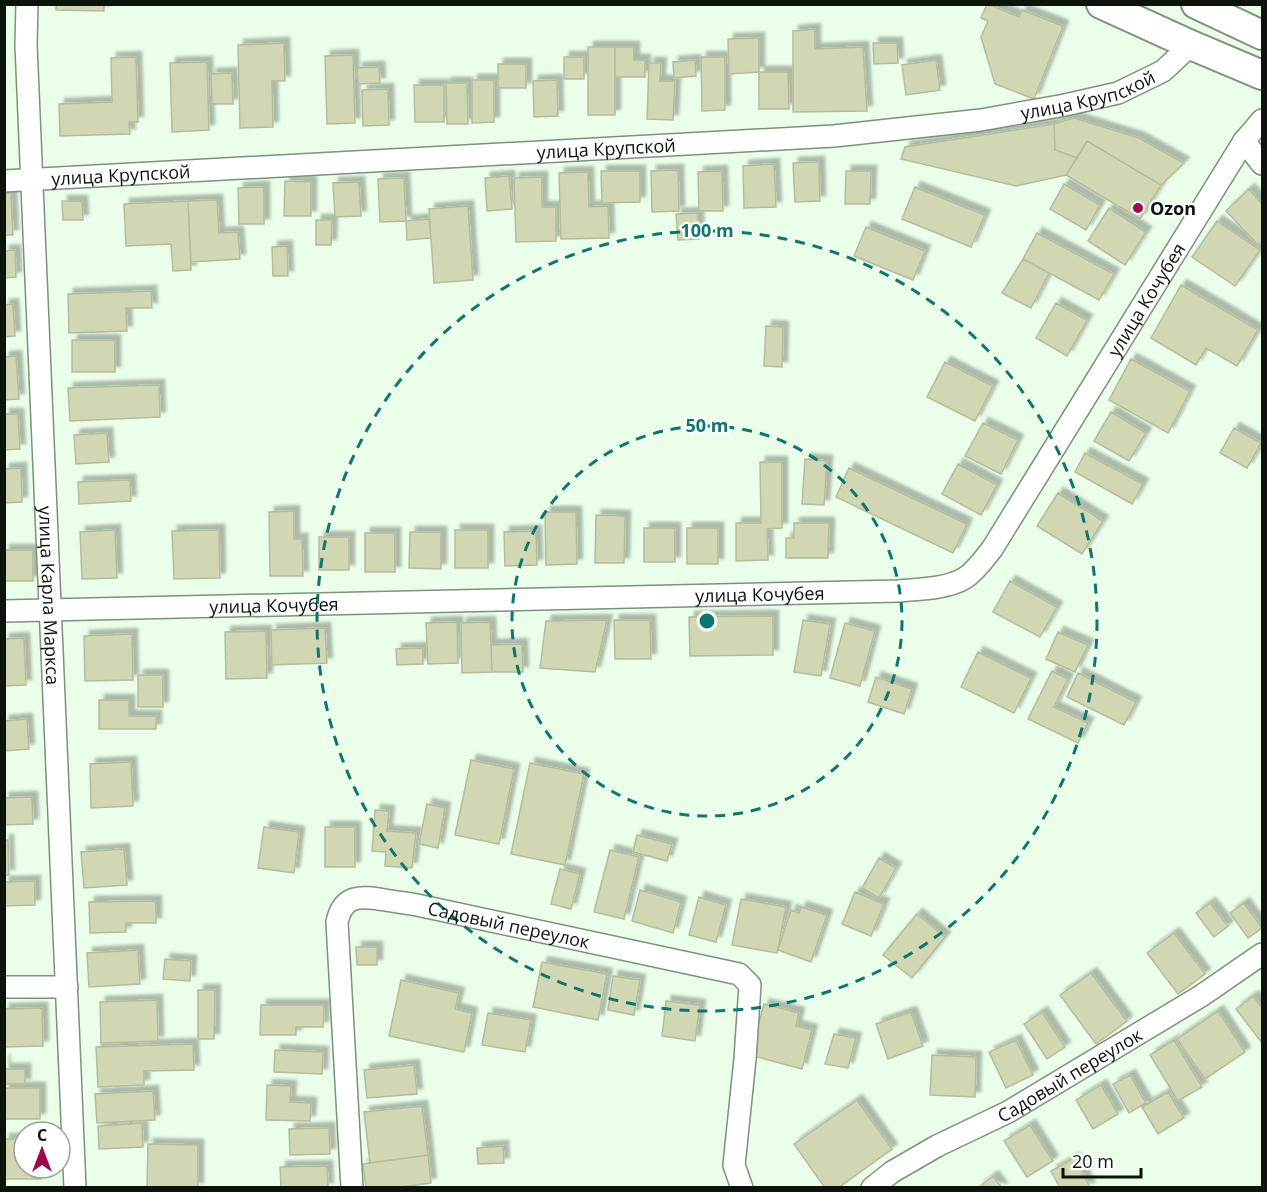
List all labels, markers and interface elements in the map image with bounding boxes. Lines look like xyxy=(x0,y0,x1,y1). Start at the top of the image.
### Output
street label: улица Крупской xyxy=(1019,65,1159,125)
street label: улица Крупской xyxy=(536,133,676,164)
street label: улица Крупской xyxy=(51,159,191,190)
place label: Ozon xyxy=(1150,196,1196,220)
marker: Ozon xyxy=(1131,201,1145,215)
text: 100 m xyxy=(680,218,734,242)
street label: улица Кочубея xyxy=(1102,238,1190,361)
text: 50 m xyxy=(686,413,728,437)
street label: улица Карла Маркса xyxy=(34,506,65,685)
street label: улица Кочубея xyxy=(695,581,825,608)
street label: улица Кочубея xyxy=(209,592,339,618)
centre of rings xyxy=(697,611,717,631)
street label: Садовый переулок xyxy=(426,896,593,954)
street label: Садовый переулок xyxy=(993,1022,1147,1127)
north arrow xyxy=(12,1120,72,1180)
text: С xyxy=(37,1124,47,1146)
scale bar xyxy=(1063,1141,1141,1179)
text: 20 m xyxy=(1072,1149,1114,1173)

